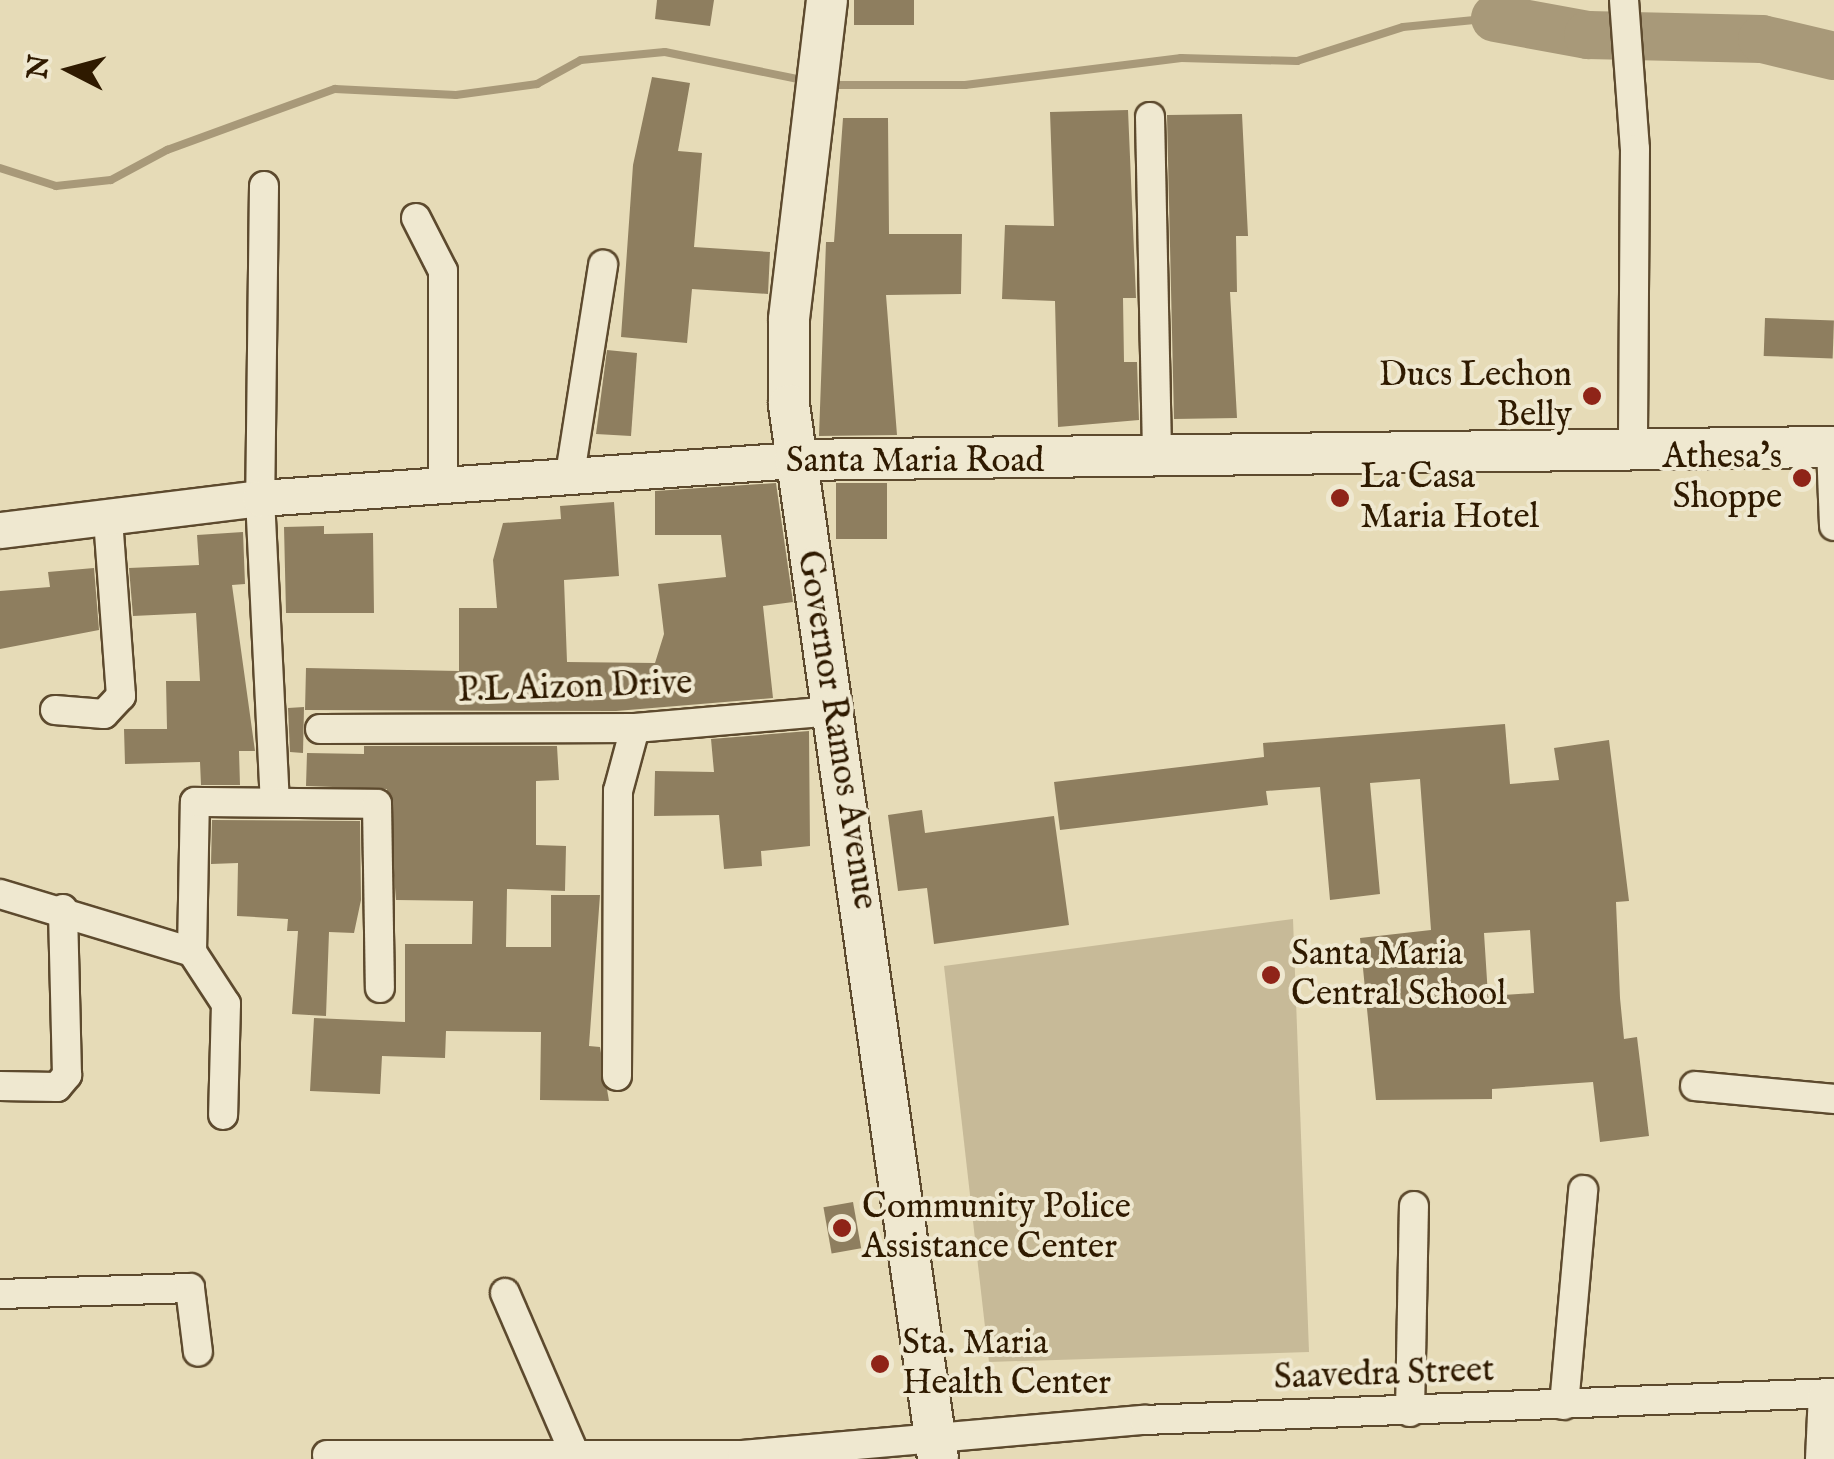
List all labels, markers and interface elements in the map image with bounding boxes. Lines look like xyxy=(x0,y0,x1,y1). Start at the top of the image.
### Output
north arrow xyxy=(20,20,120,120)
text: N xyxy=(21,53,58,81)
place label: Ducs Lechon Belly xyxy=(1379,355,1572,437)
marker: Ducs Lechon Belly xyxy=(1581,385,1603,407)
place label: Athesa's Shoppe xyxy=(1663,437,1782,519)
street label: Santa Maria Road xyxy=(786,441,1044,483)
place label: La Casa Maria Hotel xyxy=(1360,457,1539,539)
marker: Athesa's Shoppe xyxy=(1791,467,1813,489)
marker: La Casa Maria Hotel xyxy=(1329,487,1351,509)
street label: Governor Ramos Avenue xyxy=(787,548,885,912)
street label: P.L Aizon Drive xyxy=(457,663,693,713)
place label: Santa Maria Central School xyxy=(1291,934,1506,1016)
marker: Santa Maria Central School xyxy=(1260,964,1282,986)
place label: Community Police Assistance Center xyxy=(862,1187,1131,1269)
marker: Community Police Assistance Center xyxy=(831,1217,853,1239)
place label: Sta. Maria Health Center xyxy=(902,1323,1111,1405)
street label: Saavedra Street xyxy=(1273,1350,1495,1400)
marker: Sta. Maria Health Center xyxy=(867,1351,893,1377)

